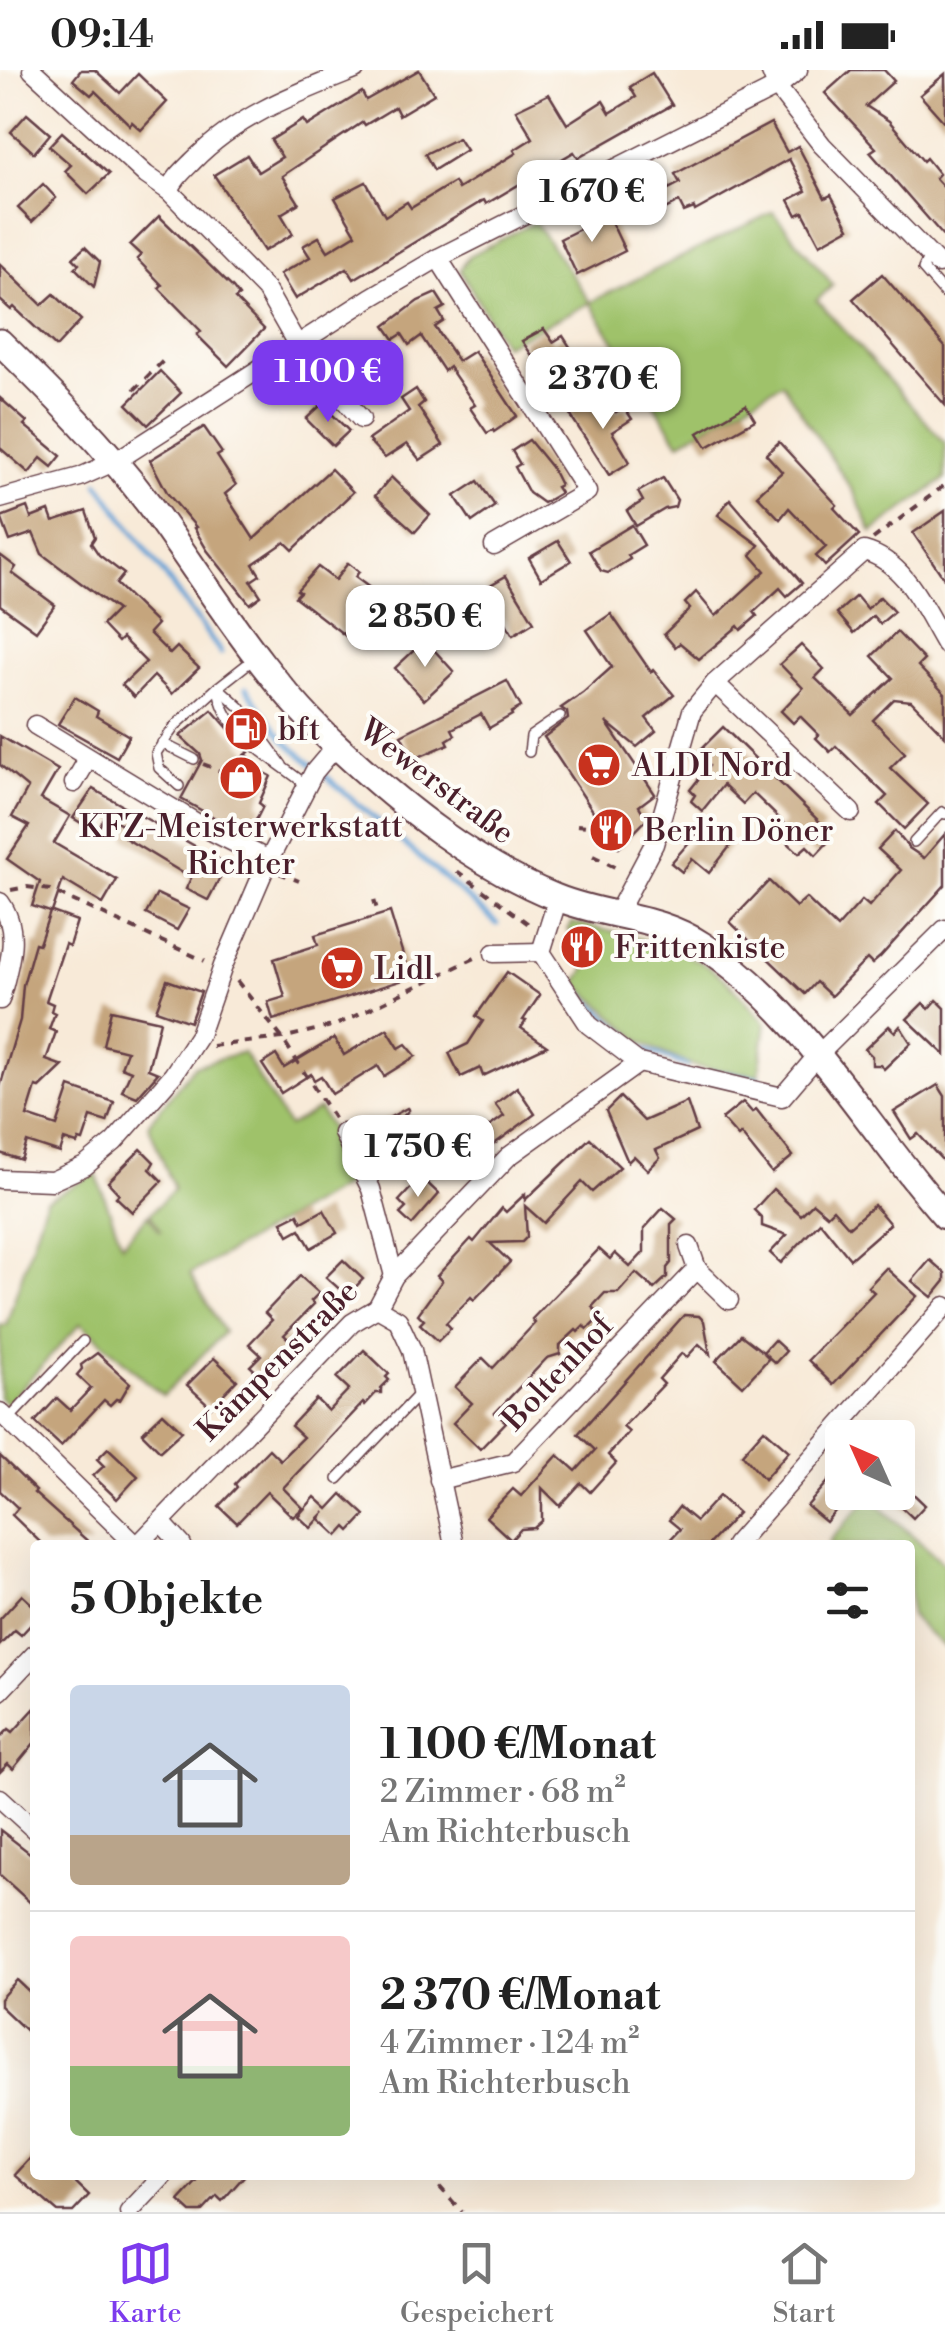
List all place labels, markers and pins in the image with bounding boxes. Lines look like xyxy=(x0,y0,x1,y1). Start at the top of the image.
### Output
pin: 1 670 € xyxy=(500,160,684,245)
pin: 1 100 € xyxy=(236,340,420,425)
pin: 2 370 € xyxy=(511,347,695,432)
pin: 2 850 € xyxy=(333,585,517,670)
fuel station icon: bft xyxy=(223,706,269,752)
place label: bft xyxy=(278,710,320,750)
supermarket icon: ALDI Nord xyxy=(576,742,622,788)
place label: ALDI Nord xyxy=(631,746,792,786)
shop icon: KFZ-Meisterwerkstatt Richter xyxy=(218,755,264,801)
place label: KFZ-Meisterwerkstatt Richter xyxy=(79,807,403,884)
restaurant icon: Berlin Döner xyxy=(588,807,634,853)
place label: Berlin Döner xyxy=(643,811,834,851)
restaurant icon: Frittenkiste xyxy=(559,924,605,970)
place label: Frittenkiste xyxy=(614,928,786,968)
supermarket icon: Lidl xyxy=(319,945,365,991)
place label: Lidl xyxy=(374,949,434,989)
pin: 1 750 € xyxy=(326,1115,510,1200)

